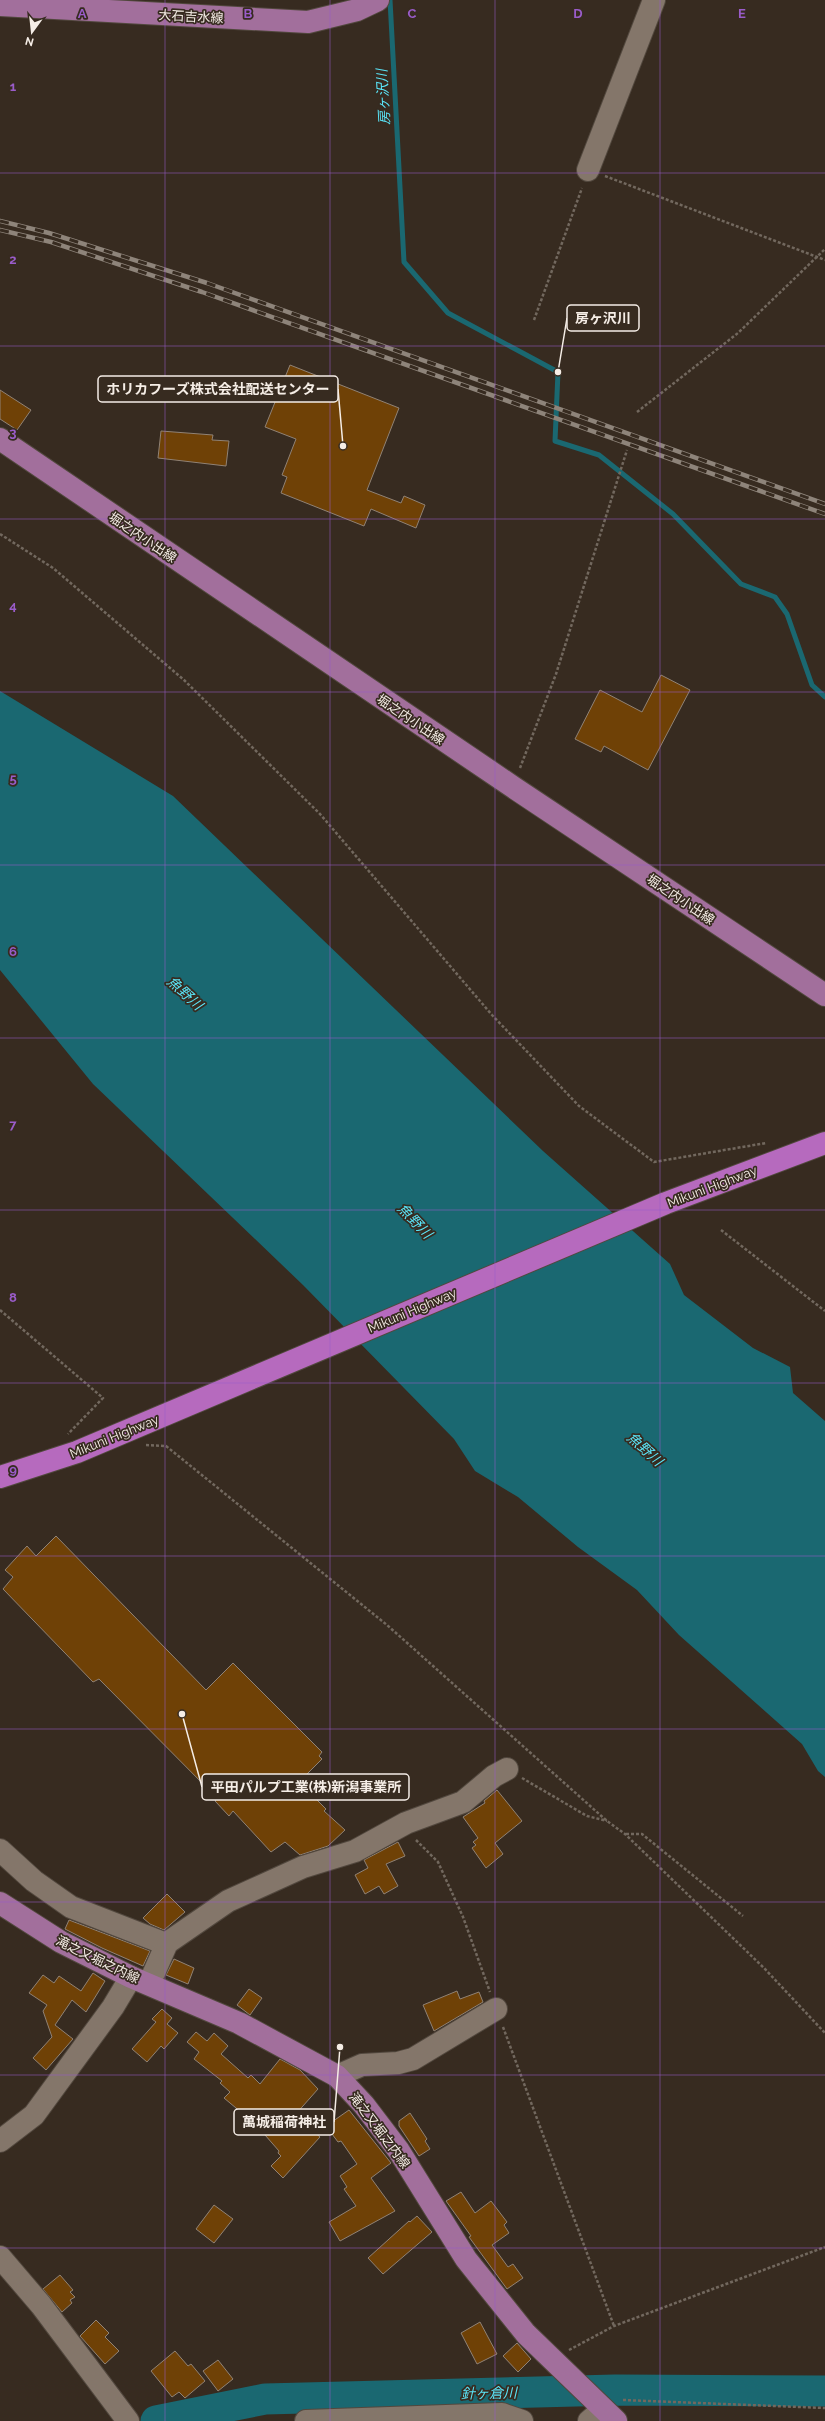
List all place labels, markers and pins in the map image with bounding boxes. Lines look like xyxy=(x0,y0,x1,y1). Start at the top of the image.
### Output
callout: 房ヶ沢川 xyxy=(567,305,639,331)
callout: ホリカフーズ株式会社配送センター xyxy=(98,376,338,402)
callout: 平田パルプ工業(株)新潟事業所 xyxy=(202,1774,409,1800)
callout: 萬城稲荷神社 xyxy=(234,2109,334,2135)

